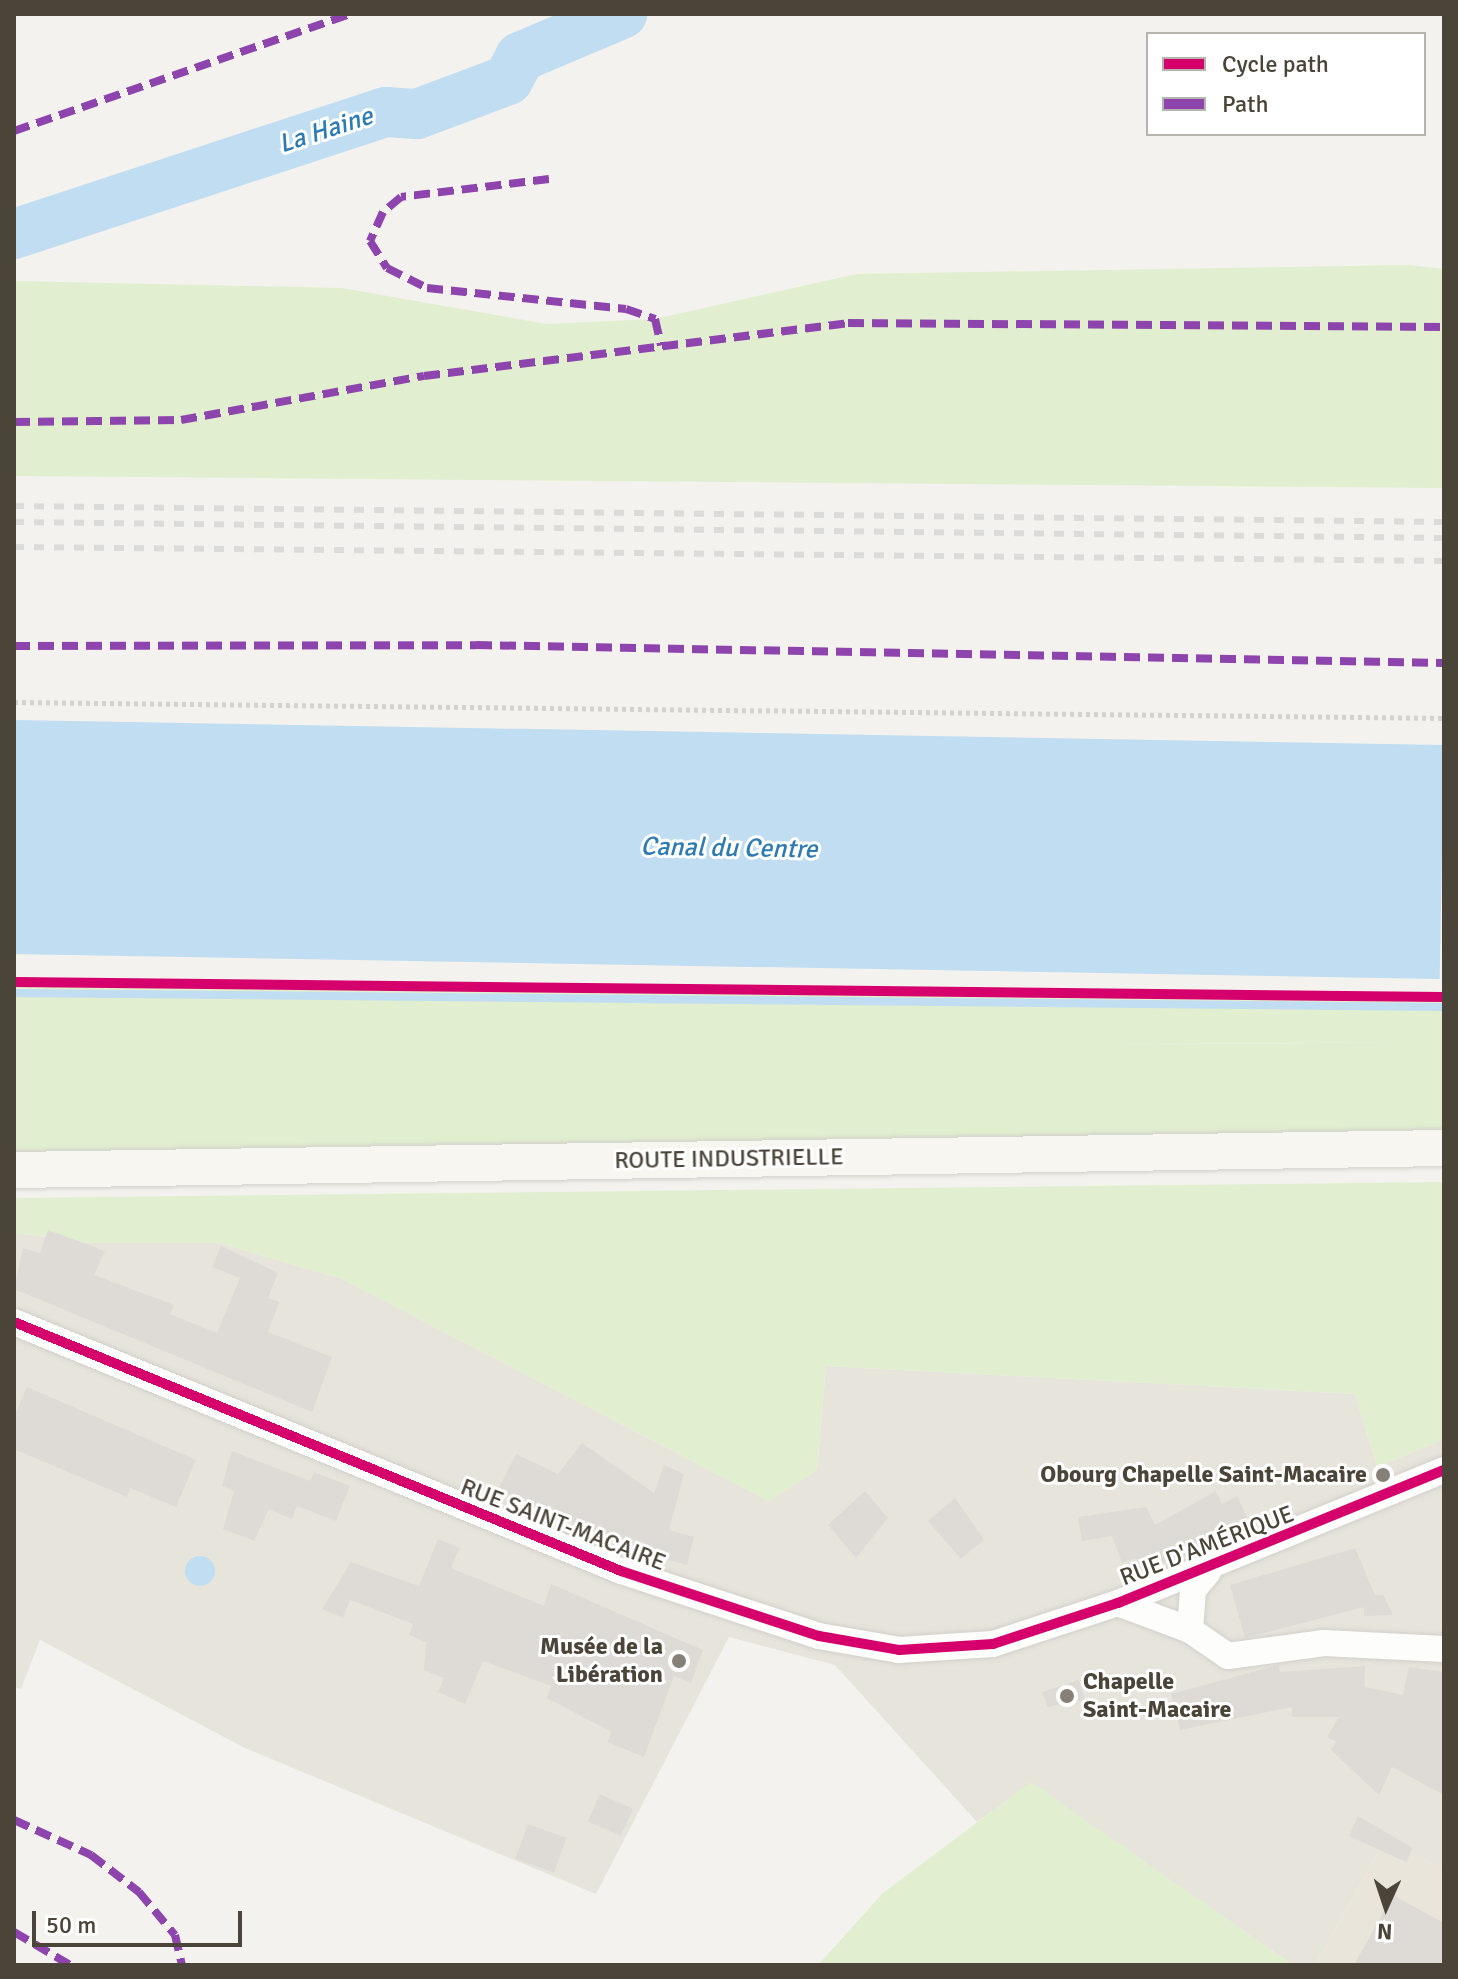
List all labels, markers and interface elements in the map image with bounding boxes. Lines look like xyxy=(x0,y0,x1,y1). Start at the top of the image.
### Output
legend xyxy=(1146,32,1426,136)
text: Cycle path xyxy=(1222,49,1329,79)
text: Path xyxy=(1222,89,1268,119)
water label: La Haine xyxy=(275,101,377,161)
water label: Canal du Centre xyxy=(640,832,818,866)
street label: ROUTE INDUSTRIELLE xyxy=(614,1143,844,1175)
place label: Obourg Chapelle Saint-Macaire xyxy=(1040,1461,1367,1489)
marker: Obourg Chapelle Saint-Macaire xyxy=(1374,1466,1392,1484)
street label: RUE SAINT-MACAIRE xyxy=(456,1473,670,1577)
street label: RUE D'AMÉRIQUE xyxy=(1116,1500,1298,1592)
place label: Musée de la Libération xyxy=(540,1633,663,1689)
marker: Musée de la Libération xyxy=(670,1652,688,1670)
place label: Chapelle Saint-Macaire xyxy=(1083,1668,1231,1724)
marker: Chapelle Saint-Macaire xyxy=(1058,1687,1076,1705)
north arrow xyxy=(1346,1867,1426,1947)
scale bar xyxy=(36,1895,246,1945)
text: 50 m xyxy=(46,1910,96,1940)
text: N xyxy=(1376,1918,1393,1945)

